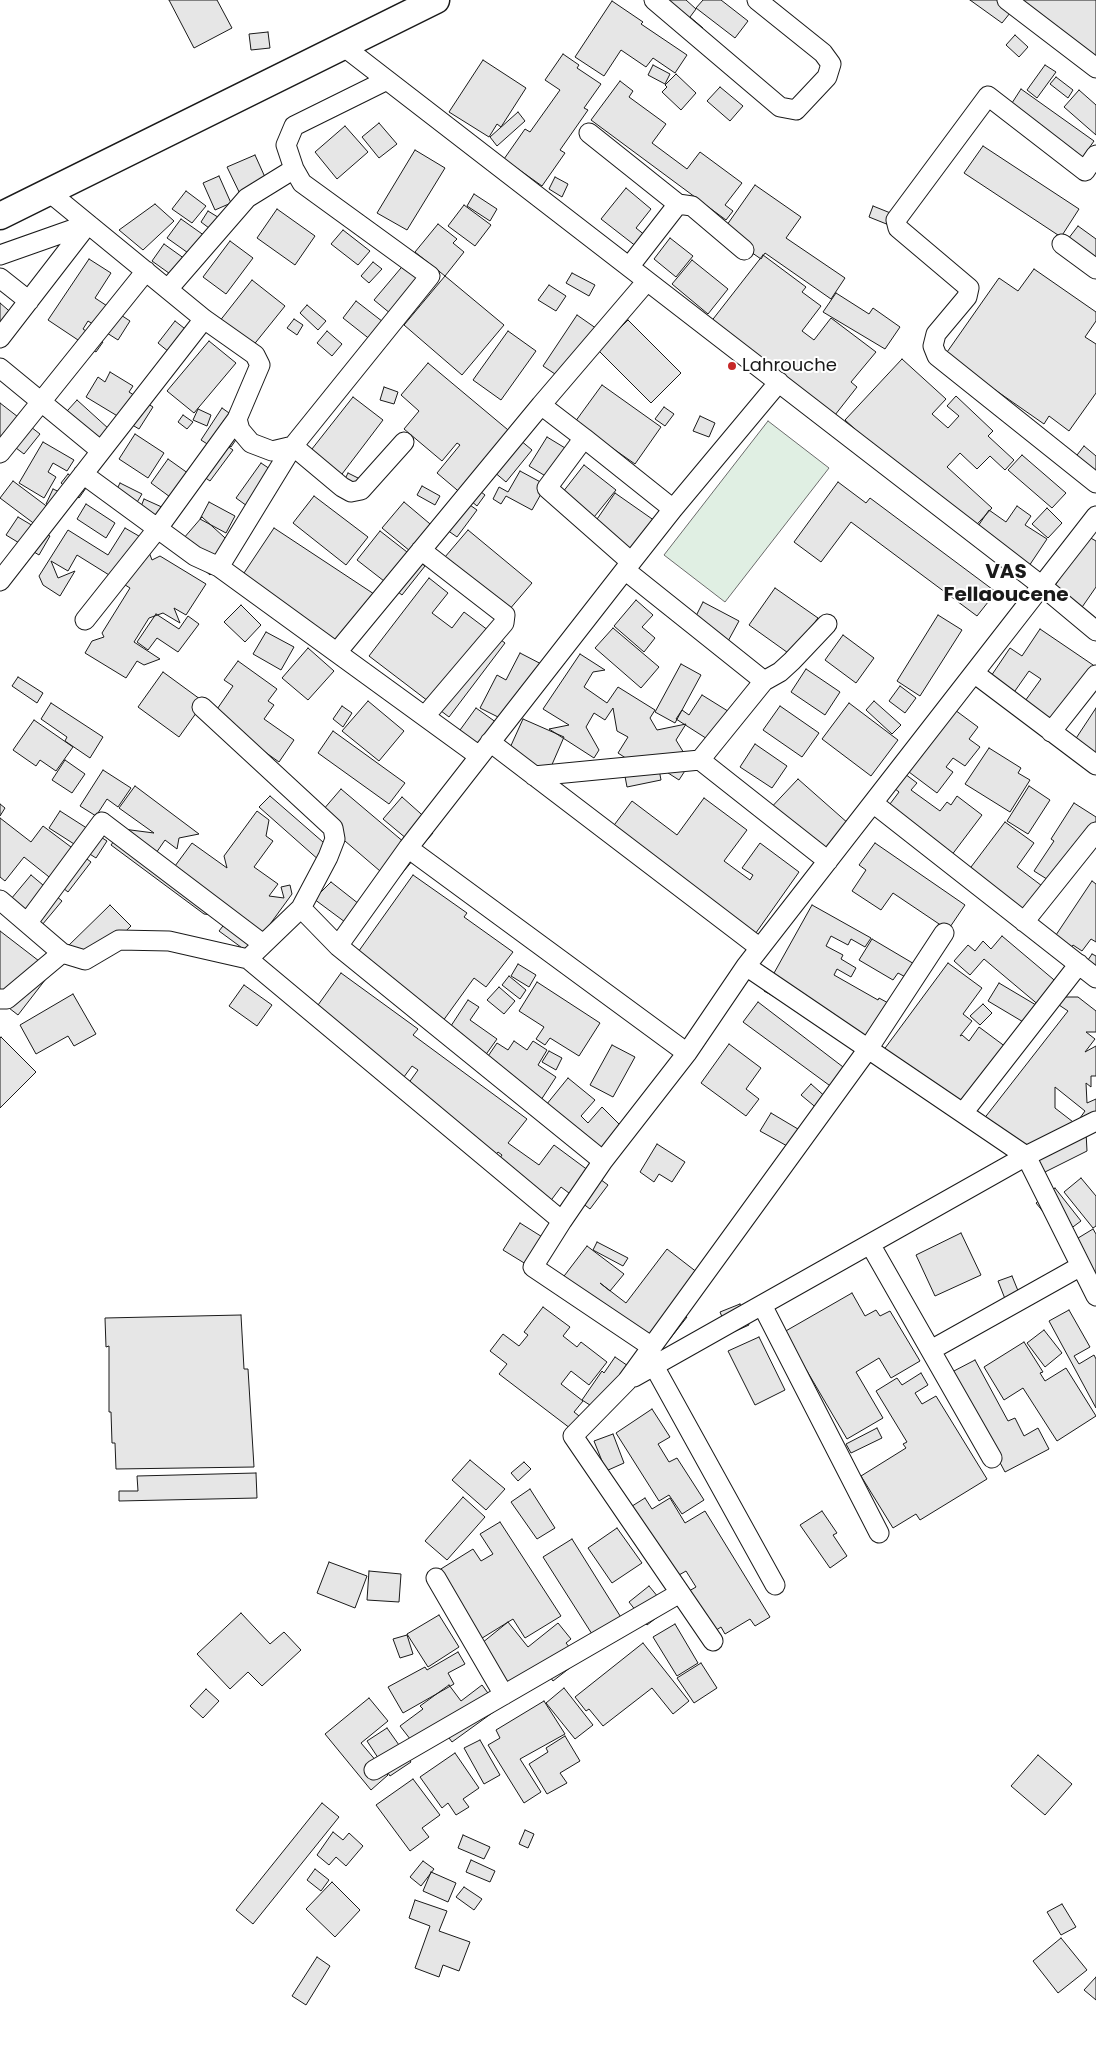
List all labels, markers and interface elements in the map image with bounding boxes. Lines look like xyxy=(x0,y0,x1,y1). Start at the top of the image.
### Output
place label: Lahrouche xyxy=(742,355,837,377)
marker: Lahrouche xyxy=(726,360,738,372)
district label: VAS Fellaoucene xyxy=(943,561,1069,608)

